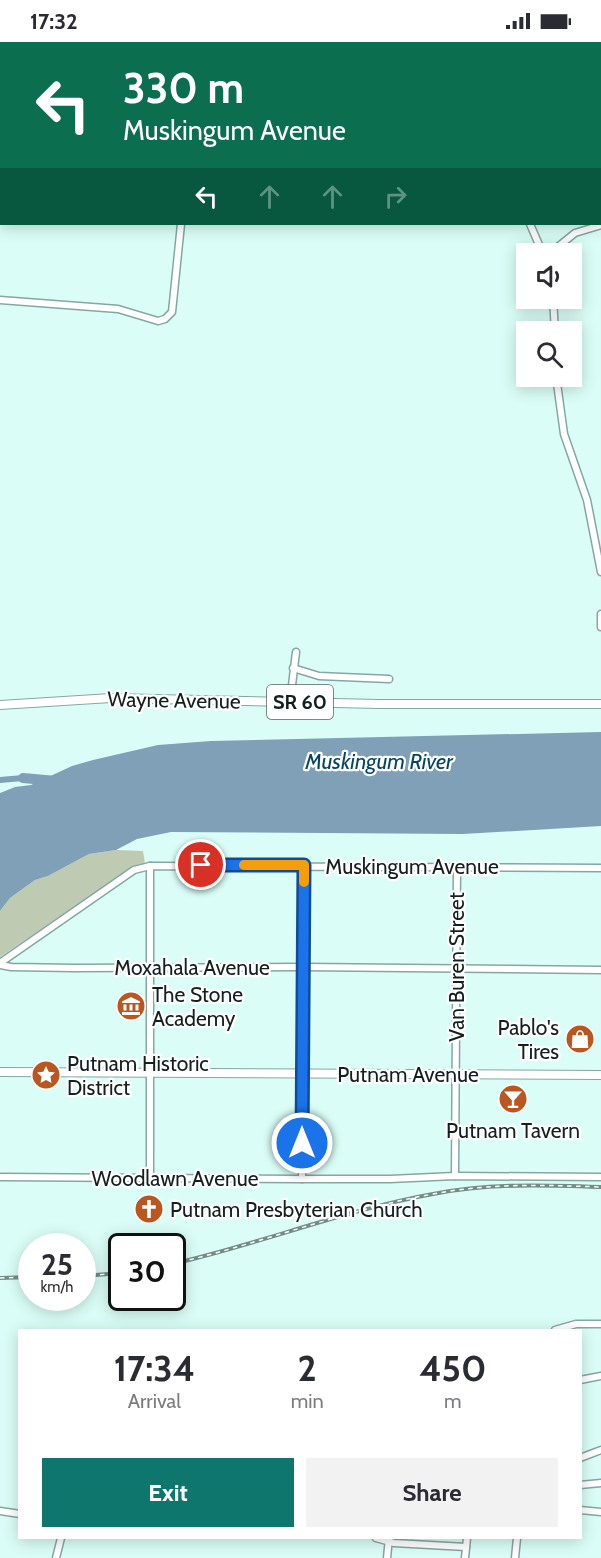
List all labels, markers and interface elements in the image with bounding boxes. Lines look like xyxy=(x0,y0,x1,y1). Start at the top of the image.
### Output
text: 17:32 xyxy=(30,8,78,35)
text: 330 m xyxy=(123,62,244,114)
icon: left xyxy=(24,66,102,144)
text: Muskingum Avenue xyxy=(123,114,346,147)
icon: left xyxy=(190,180,223,213)
icon: ahead xyxy=(253,180,286,213)
icon: ahead xyxy=(316,180,349,213)
icon: right xyxy=(379,180,412,213)
map controls xyxy=(516,243,582,387)
button: sound xyxy=(516,243,582,309)
button: search xyxy=(516,321,582,387)
road number: SR 60 xyxy=(267,685,333,719)
street label: Wayne Avenue xyxy=(107,686,241,714)
water label: Muskingum River xyxy=(304,748,454,775)
pin xyxy=(175,839,226,890)
icon: arrive xyxy=(184,848,217,881)
street label: Muskingum Avenue xyxy=(325,854,499,879)
street label: Van Buren Street xyxy=(444,892,469,1042)
street label: Moxahala Avenue xyxy=(114,955,270,980)
place label: The Stone Academy xyxy=(152,982,243,1031)
museum icon: The Stone Academy xyxy=(115,990,147,1022)
place label: Pablo's Tires xyxy=(498,1015,559,1064)
shop icon: Pablo's Tires xyxy=(564,1023,596,1055)
place label: Putnam Historic District xyxy=(67,1051,209,1100)
place icon: Putnam Historic District xyxy=(30,1059,62,1091)
street label: Putnam Avenue xyxy=(337,1062,479,1087)
bar icon: Putnam Tavern xyxy=(497,1083,529,1115)
position arrow xyxy=(270,1111,334,1175)
place label: Putnam Tavern xyxy=(446,1118,580,1143)
street label: Woodlawn Avenue xyxy=(92,1166,259,1191)
church icon: Putnam Presbyterian Church xyxy=(133,1193,165,1225)
place label: Putnam Presbyterian Church xyxy=(170,1197,423,1222)
speed limit sign: 30 xyxy=(108,1233,186,1311)
text: 25 xyxy=(41,1246,73,1283)
text: km/h xyxy=(41,1278,73,1296)
text: 17:34 xyxy=(114,1346,195,1390)
text: 2 xyxy=(298,1346,317,1390)
text: 450 xyxy=(419,1346,486,1390)
text: Arrival xyxy=(128,1389,181,1413)
text: min xyxy=(291,1389,324,1413)
text: m xyxy=(444,1389,462,1413)
button: Exit xyxy=(42,1458,294,1527)
button: Share xyxy=(306,1458,558,1527)

